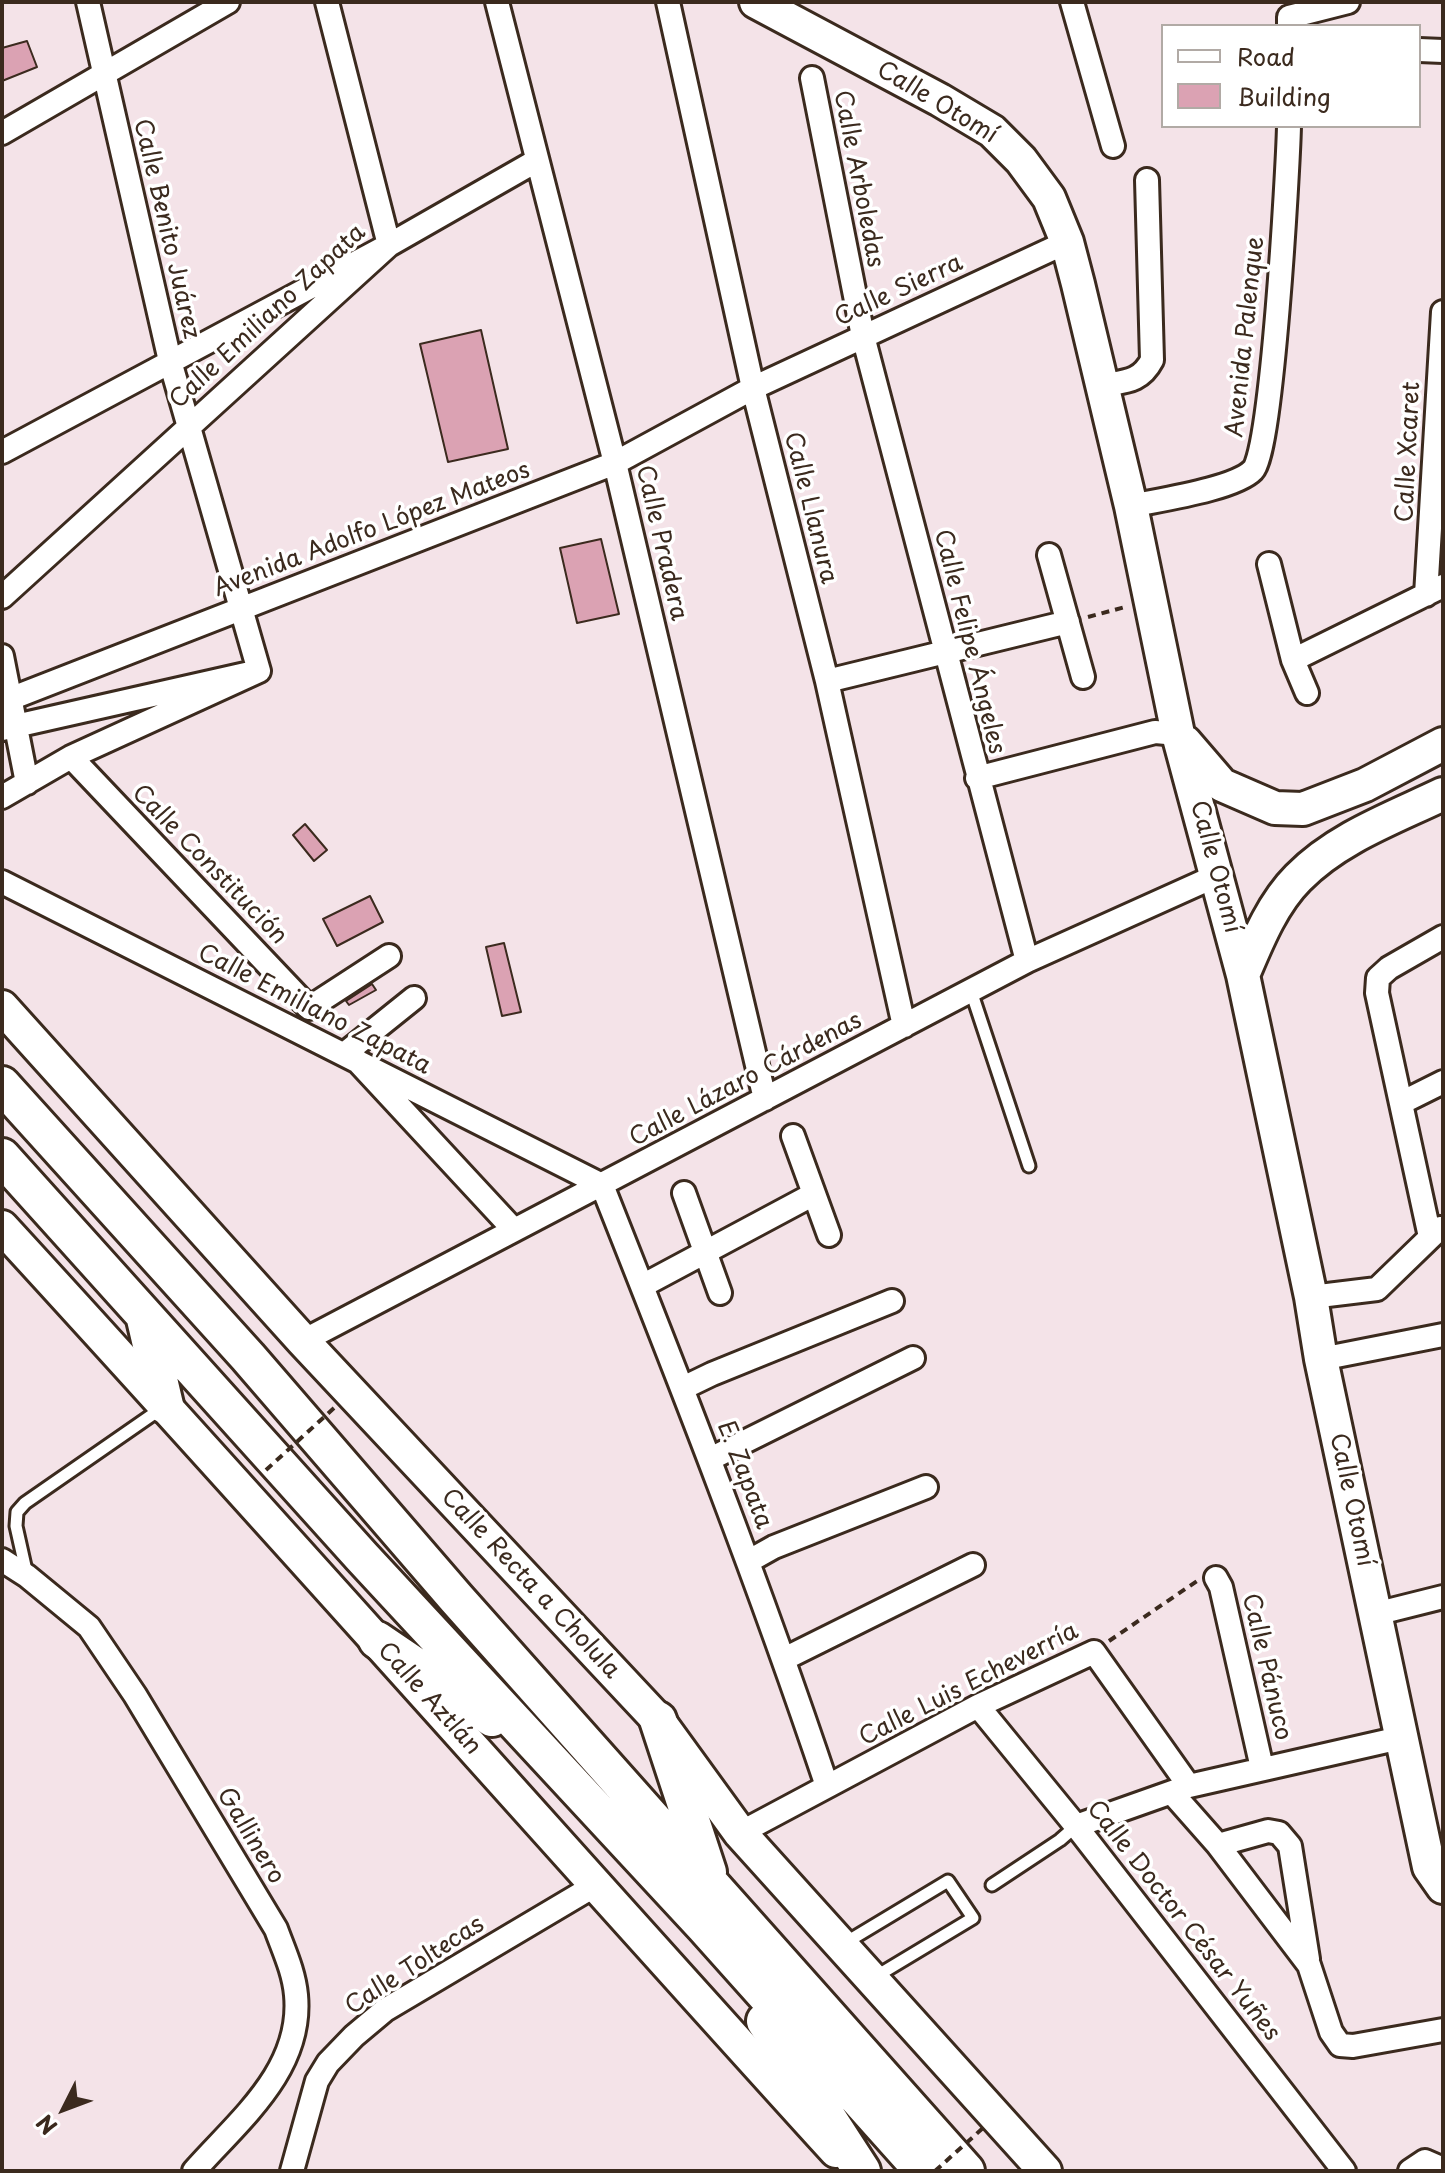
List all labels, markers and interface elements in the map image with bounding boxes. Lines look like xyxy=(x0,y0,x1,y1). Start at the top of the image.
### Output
legend xyxy=(1161,24,1421,128)
text: Road xyxy=(1237,38,1295,74)
street label: Calle Otomí xyxy=(871,56,1003,150)
text: Building xyxy=(1237,78,1331,114)
street label: Calle Arboledas xyxy=(827,88,889,270)
street label: Calle Benito Juárez xyxy=(127,116,205,342)
street label: Calle Emiliano Zapata xyxy=(164,219,372,415)
street label: Avenida Palenque xyxy=(1221,235,1271,439)
street label: Calle Sierra xyxy=(830,249,968,333)
street label: Calle Xcaret xyxy=(1391,381,1427,523)
street label: Calle Llanura xyxy=(777,429,843,587)
street label: Avenida Adolfo López Mateos xyxy=(210,456,534,604)
street label: Calle Pradera xyxy=(629,463,693,623)
street label: Calle Felipe Ángeles xyxy=(927,527,1011,757)
street label: Calle Constitución xyxy=(125,779,293,951)
street label: Calle Otomí xyxy=(1183,798,1247,936)
street label: Calle Emiliano Zapata xyxy=(193,939,435,1081)
street label: Calle Lázaro Cárdenas xyxy=(625,1007,867,1153)
street label: E. Zapata xyxy=(710,1417,778,1533)
street label: Calle Otomí xyxy=(1323,1431,1379,1569)
street label: Calle Recta a Cholula xyxy=(435,1483,625,1685)
street label: Calle Pánuco xyxy=(1235,1591,1297,1743)
street label: Calle Luis Echeverría xyxy=(855,1617,1083,1753)
street label: Calle Aztlán xyxy=(371,1637,487,1761)
street label: Gallinero xyxy=(210,1783,290,1889)
street label: Calle Doctor César Yuñes xyxy=(1080,1795,1286,2047)
street label: Calle Toltecas xyxy=(340,1910,490,2022)
north arrow xyxy=(24,2069,104,2149)
text: N xyxy=(28,2108,64,2143)

